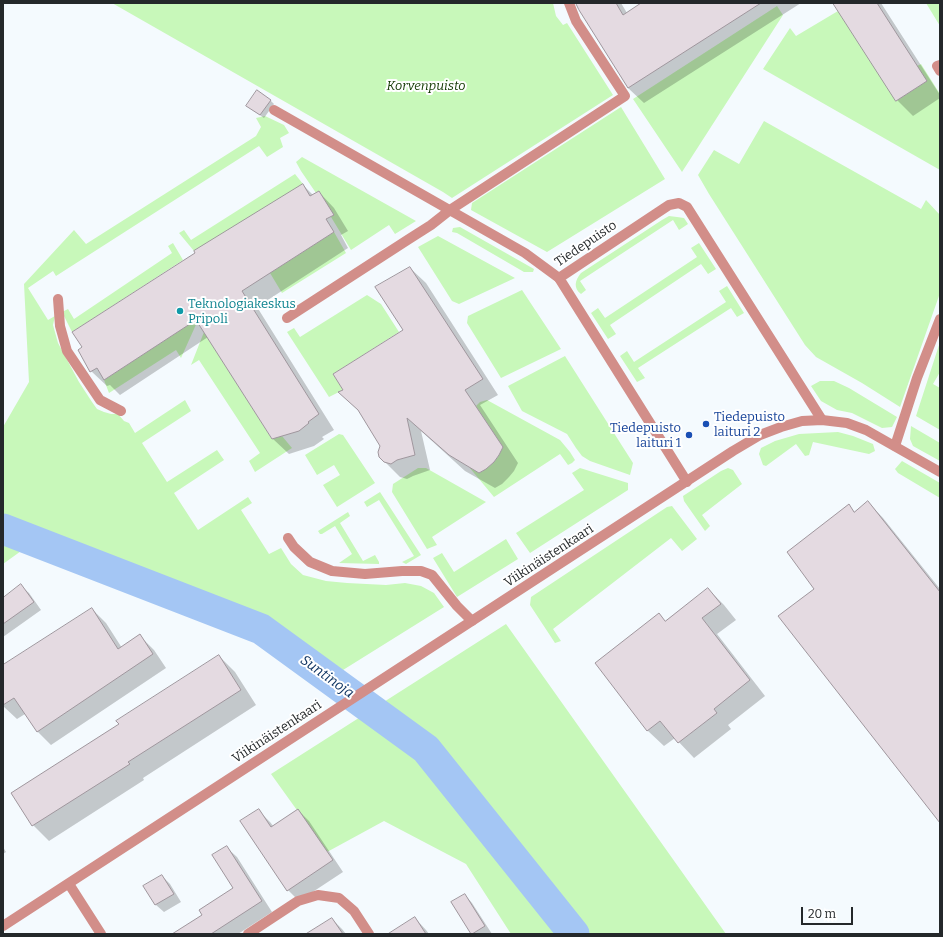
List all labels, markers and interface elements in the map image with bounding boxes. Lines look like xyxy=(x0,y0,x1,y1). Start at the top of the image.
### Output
park label: Korvenpuisto xyxy=(386,78,466,94)
street label: Tiedepuisto xyxy=(552,218,620,270)
place label: Teknologiakeskus Pripoli xyxy=(188,296,296,327)
marker: Teknologiakeskus Pripoli xyxy=(175,306,185,316)
place label: Tiedepuisto laituri 2 xyxy=(714,409,785,440)
marker: Tiedepuisto laituri 2 xyxy=(701,419,711,429)
place label: Tiedepuisto laituri 1 xyxy=(610,420,681,451)
marker: Tiedepuisto laituri 1 xyxy=(684,430,694,440)
street label: Viikinäistenkaari xyxy=(501,521,597,591)
water label: Suntinoja xyxy=(297,652,357,702)
street label: Viikinäistenkaari xyxy=(229,697,325,767)
scale bar xyxy=(803,899,855,925)
text: 20 m xyxy=(808,907,836,921)

